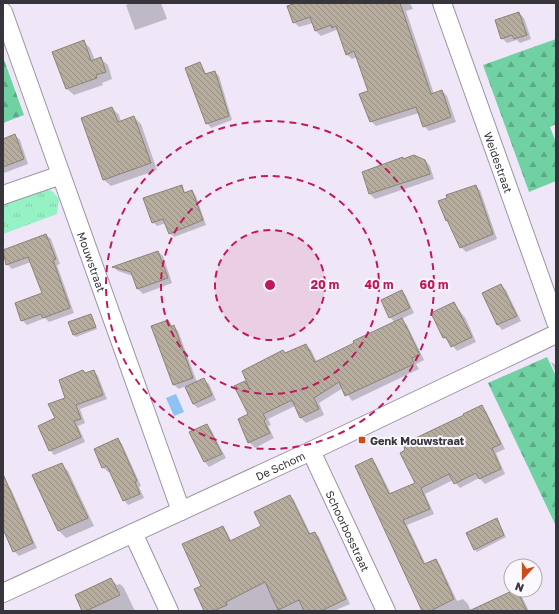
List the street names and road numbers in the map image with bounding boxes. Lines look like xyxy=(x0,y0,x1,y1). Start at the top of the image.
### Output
street label: Weidestraat xyxy=(482,130,516,194)
street label: Mouwstraat xyxy=(75,230,109,293)
street label: De Schom xyxy=(253,448,307,482)
street label: Schoorbosstraat xyxy=(324,488,373,573)

